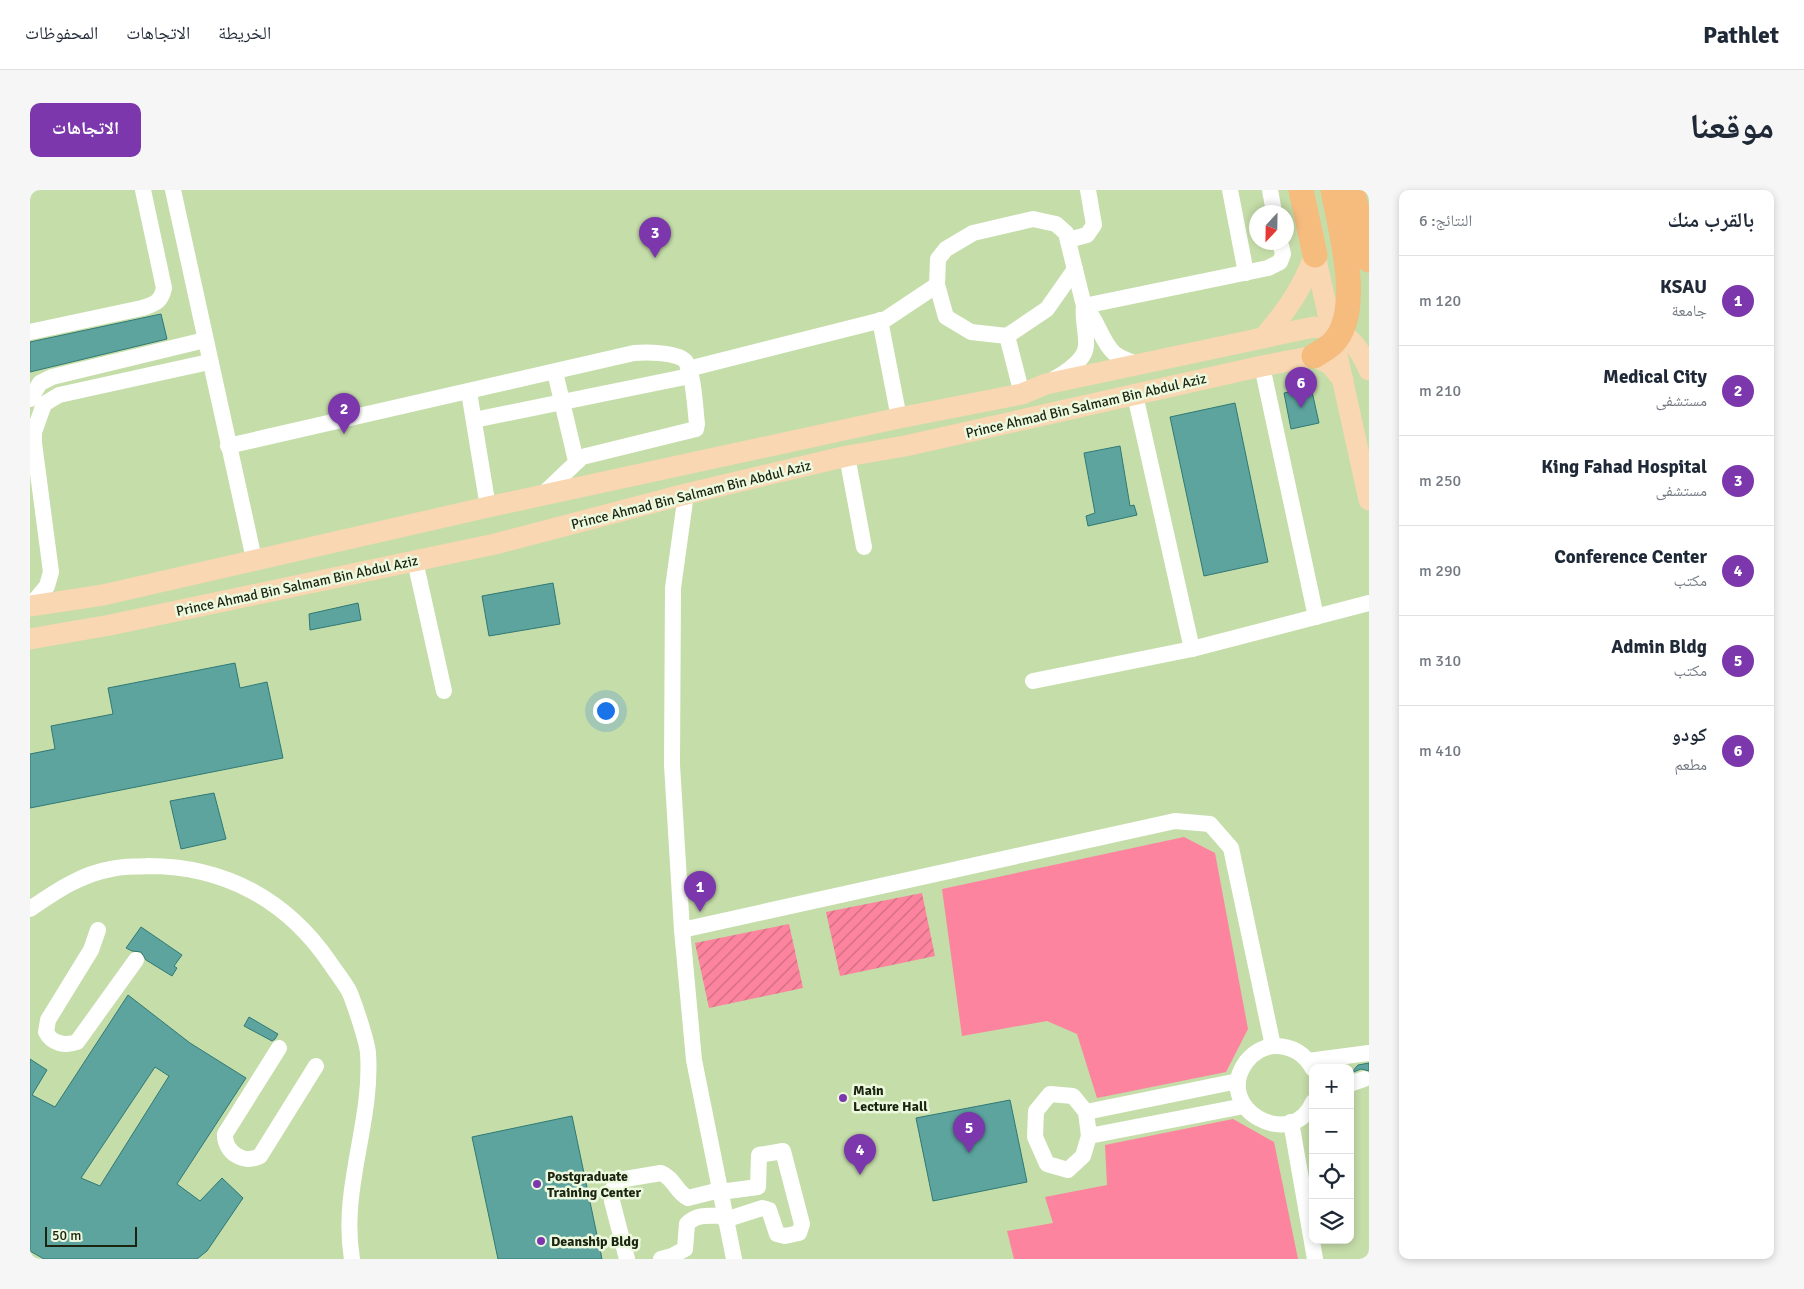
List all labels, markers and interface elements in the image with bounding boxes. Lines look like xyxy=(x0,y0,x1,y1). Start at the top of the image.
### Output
text: Pathlet xyxy=(1703,20,1779,50)
text: المحفوظات xyxy=(25,22,98,44)
text: الاتجاهات xyxy=(126,22,190,44)
text: الخريطة xyxy=(218,22,271,44)
button: الاتجاهات xyxy=(30,103,141,157)
text: موقعنا xyxy=(1689,105,1774,148)
north arrow xyxy=(1249,205,1294,250)
text: بالقرب منك xyxy=(1667,207,1754,233)
text: النتائج: 6 xyxy=(1419,211,1472,231)
pin: 3 xyxy=(639,217,671,258)
text: KSAU xyxy=(1660,275,1707,299)
text: 120 m xyxy=(1419,291,1461,311)
text: 1 xyxy=(1734,291,1742,311)
text: جامعة xyxy=(1672,301,1707,321)
text: Medical City xyxy=(1603,365,1707,389)
pin: 6 xyxy=(1285,367,1317,408)
street label: Prince Ahmad Bin Salmam Bin Abdul Aziz xyxy=(964,370,1208,442)
text: 210 m xyxy=(1419,381,1461,401)
text: 2 xyxy=(1734,381,1742,401)
text: مستشفى xyxy=(1656,391,1707,411)
pin: 2 xyxy=(328,393,360,434)
text: King Fahad Hospital xyxy=(1541,455,1707,479)
street label: Prince Ahmad Bin Salmam Bin Abdul Aziz xyxy=(569,457,813,533)
text: 250 m xyxy=(1419,471,1461,491)
text: 3 xyxy=(1734,471,1742,491)
text: مستشفى xyxy=(1656,481,1707,501)
text: Conference Center xyxy=(1554,545,1707,569)
street label: Prince Ahmad Bin Salmam Bin Abdul Aziz xyxy=(175,552,419,620)
text: 290 m xyxy=(1419,561,1461,581)
text: 4 xyxy=(1734,561,1742,581)
text: مكتب xyxy=(1674,571,1707,591)
text: Admin Bldg xyxy=(1611,635,1707,659)
text: 310 m xyxy=(1419,651,1461,671)
text: 5 xyxy=(1734,651,1742,671)
text: مكتب xyxy=(1674,661,1707,681)
your location xyxy=(593,698,619,724)
text: كودو xyxy=(1672,723,1707,747)
text: 410 m xyxy=(1419,741,1461,761)
text: 6 xyxy=(1734,741,1742,761)
text: مطعم xyxy=(1675,755,1707,775)
pin: 1 xyxy=(684,871,716,912)
map controls xyxy=(1309,1064,1354,1244)
button: + xyxy=(1309,1064,1354,1109)
place label: Main Lecture Hall xyxy=(853,1082,928,1115)
marker: Main Lecture Hall xyxy=(837,1092,849,1104)
button: − xyxy=(1309,1109,1354,1154)
pin: 5 xyxy=(953,1112,985,1153)
pin: 4 xyxy=(844,1134,876,1175)
button: locate xyxy=(1309,1154,1354,1199)
place label: Postgraduate Training Center xyxy=(547,1168,642,1201)
marker: Postgraduate Training Center xyxy=(531,1178,543,1190)
button: layers xyxy=(1309,1199,1354,1244)
scale bar xyxy=(45,1224,138,1247)
text: 50 m xyxy=(52,1227,81,1244)
place label: Deanship Bldg xyxy=(551,1233,639,1250)
marker: Deanship Bldg xyxy=(535,1235,547,1247)

